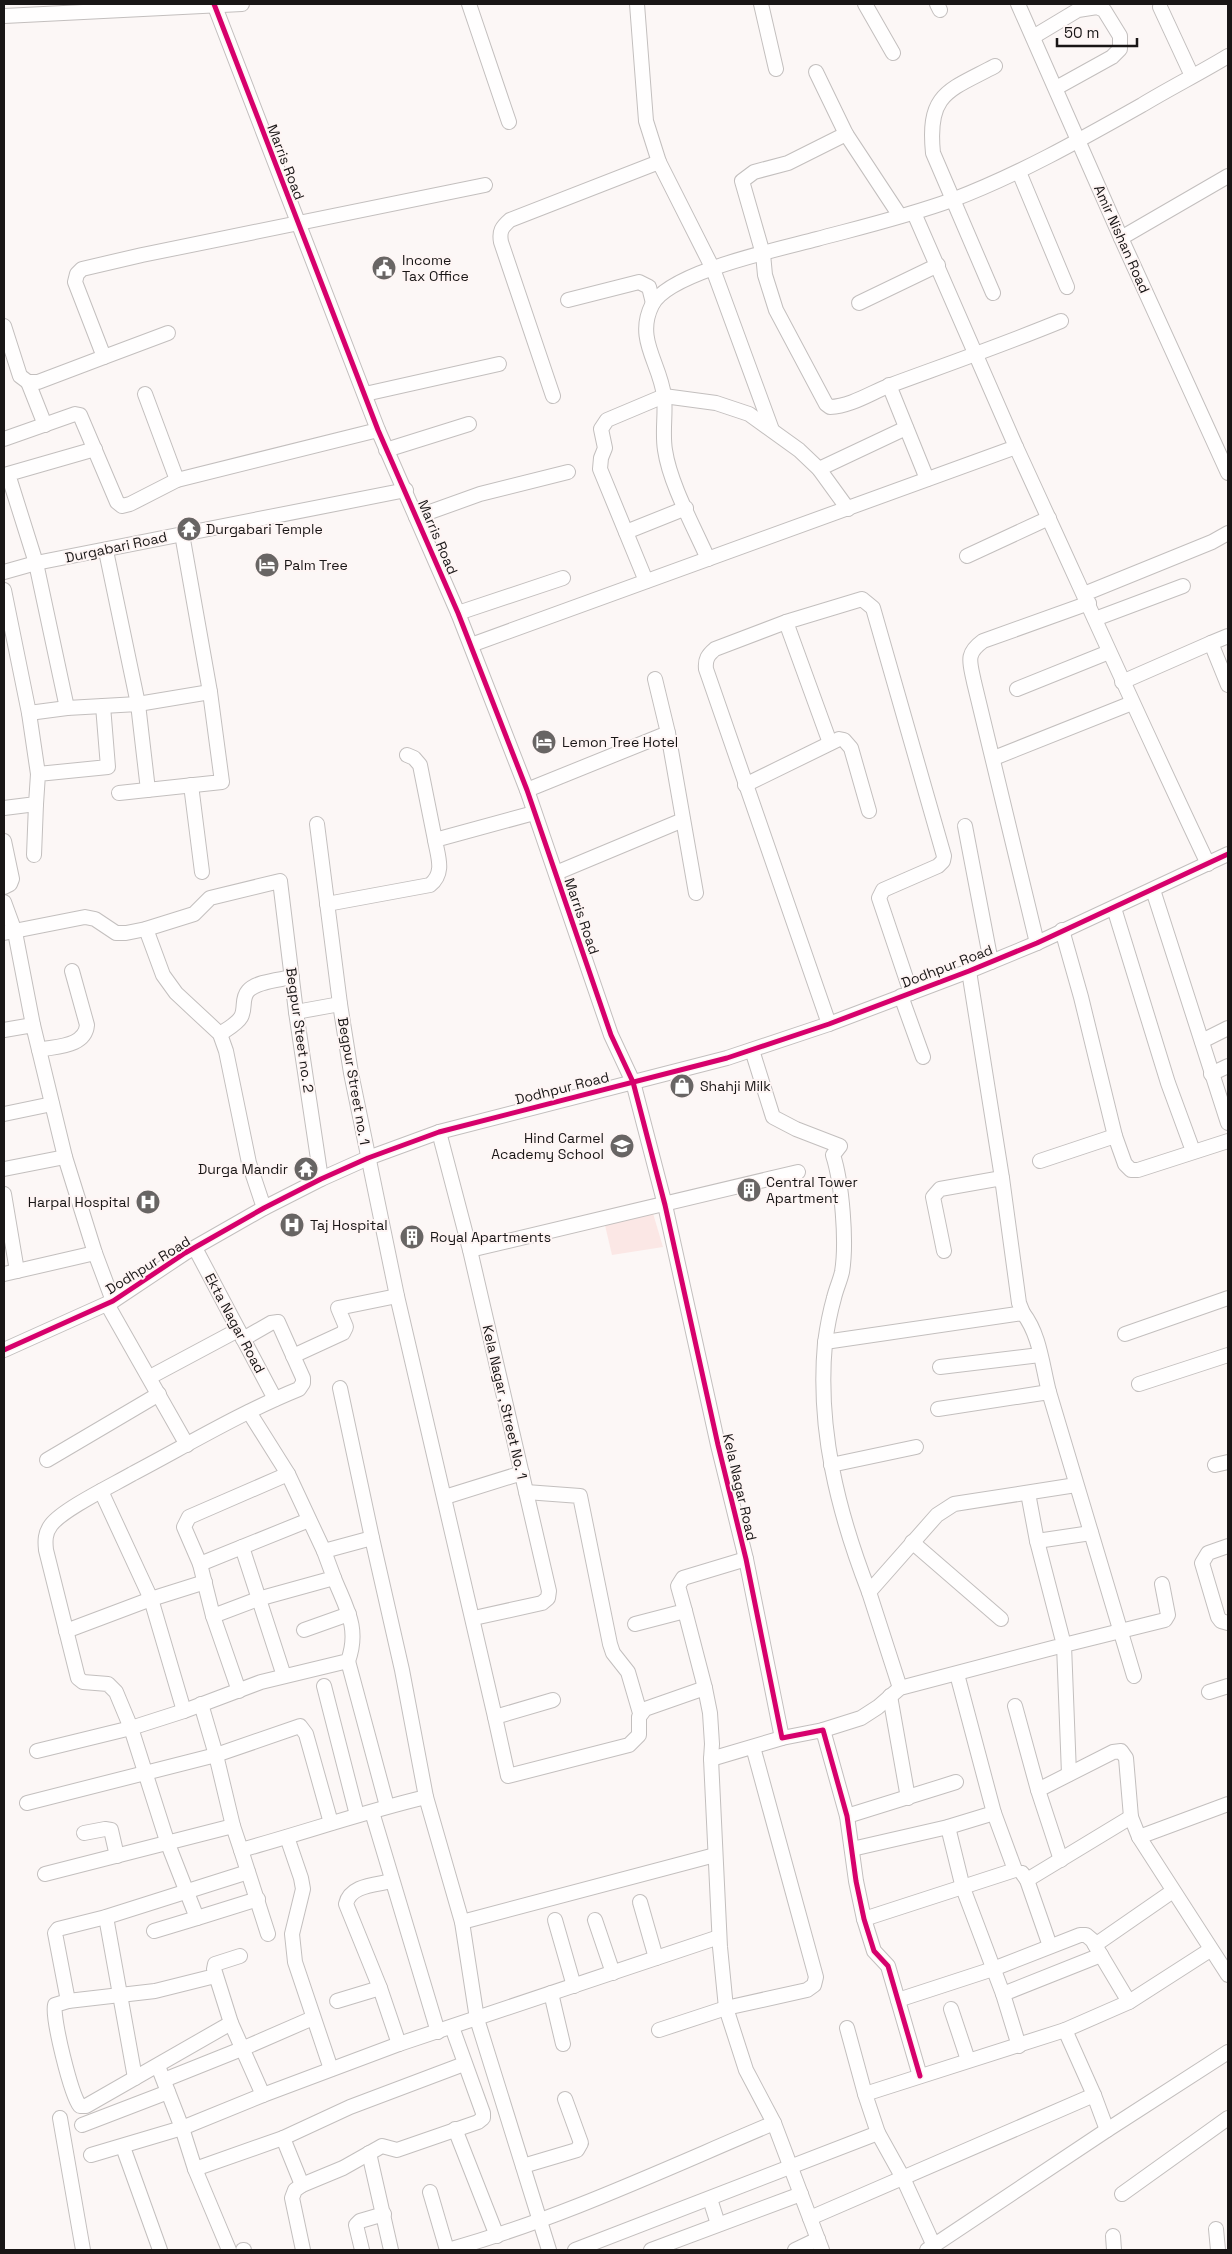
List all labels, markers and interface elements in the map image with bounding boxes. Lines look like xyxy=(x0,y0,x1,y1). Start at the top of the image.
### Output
scale bar xyxy=(1057,15,1137,47)
text: 50 m xyxy=(1064,23,1099,42)
street label: Marris Road xyxy=(263,122,309,202)
street label: Amir Nishan Road xyxy=(1090,182,1154,296)
place label: Income Tax Office xyxy=(402,251,469,285)
public building icon: Income Tax Office xyxy=(371,255,397,281)
street label: Marris Road xyxy=(414,497,462,577)
temple icon: Durgabari Temple xyxy=(176,516,202,542)
place label: Durgabari Temple xyxy=(206,520,323,538)
street label: Durgabari Road xyxy=(63,527,169,567)
hotel icon: Palm Tree xyxy=(254,552,280,578)
place label: Palm Tree xyxy=(284,556,348,574)
hotel icon: Lemon Tree Hotel xyxy=(531,729,557,755)
place label: Lemon Tree Hotel xyxy=(562,733,678,751)
street label: Marris Road xyxy=(561,875,603,957)
street label: Dodhpur Road xyxy=(899,940,995,992)
street label: Begpur Steet no. 2 xyxy=(282,966,318,1094)
street label: Begpur Street no. 1 xyxy=(334,1016,374,1146)
street label: Dodhpur Road xyxy=(513,1068,611,1108)
shop icon: Shahji Milk xyxy=(669,1073,695,1099)
place label: Shahji Milk xyxy=(700,1077,771,1095)
place label: Hind Carmel Academy School xyxy=(491,1129,604,1163)
school or university icon: Hind Carmel Academy School xyxy=(609,1133,635,1159)
temple icon: Durga Mandir xyxy=(293,1156,319,1182)
place label: Durga Mandir xyxy=(198,1160,288,1178)
place label: Central Tower Apartment xyxy=(766,1173,858,1207)
building icon: Central Tower Apartment xyxy=(736,1177,762,1203)
hospital icon: Harpal Hospital xyxy=(135,1189,161,1215)
place label: Harpal Hospital xyxy=(28,1193,130,1211)
hospital icon: Taj Hospital xyxy=(279,1212,305,1238)
place label: Taj Hospital xyxy=(310,1216,388,1234)
building icon: Royal Apartments xyxy=(399,1224,425,1250)
place label: Royal Apartments xyxy=(430,1228,551,1246)
street label: Dodhpur Road xyxy=(102,1232,194,1298)
street label: Ekta Nagar Road xyxy=(201,1270,269,1376)
street label: Kela Nagar , Street No. 1 xyxy=(478,1323,532,1481)
street label: Kela Nagar Road xyxy=(719,1432,761,1542)

